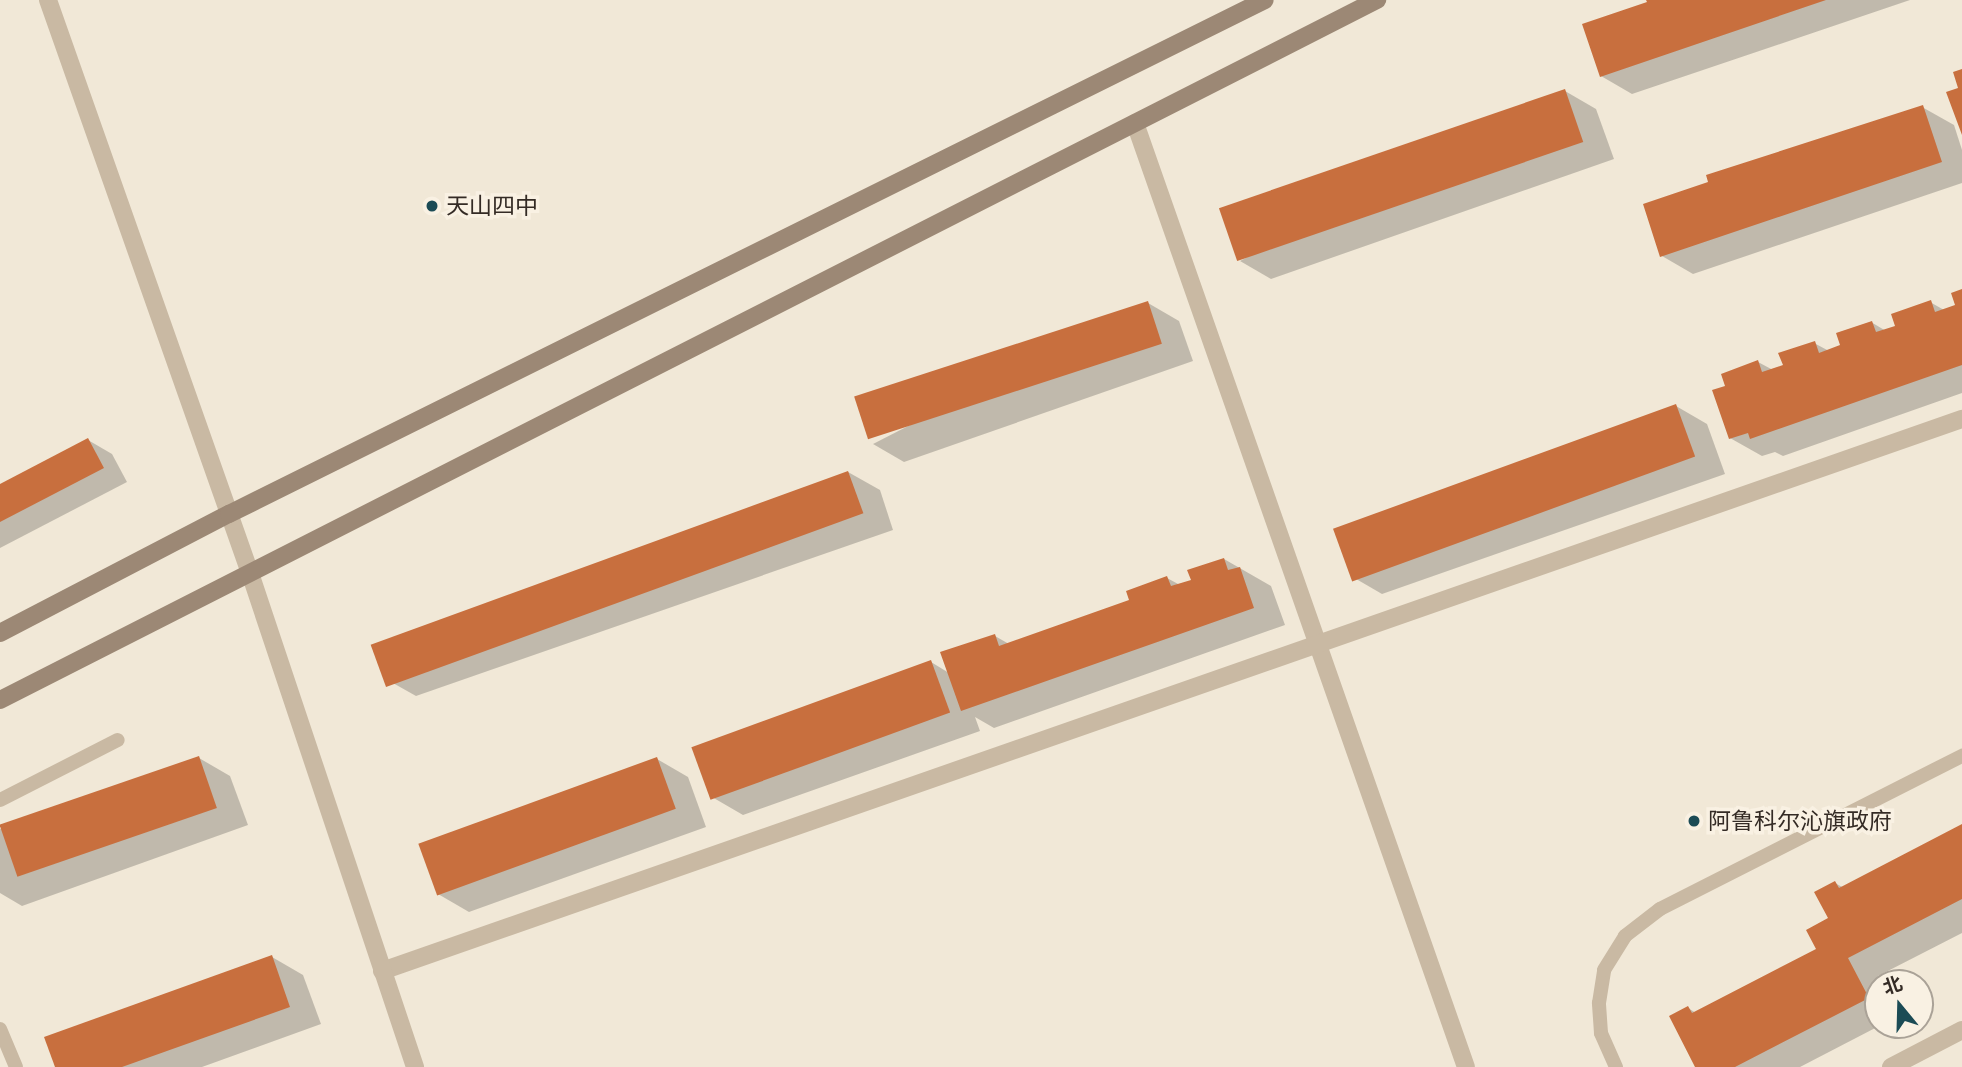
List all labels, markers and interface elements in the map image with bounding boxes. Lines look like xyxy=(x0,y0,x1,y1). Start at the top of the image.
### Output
place label: 天山四中 xyxy=(446,192,538,220)
marker: 天山四中 xyxy=(424,198,440,214)
place label: 阿鲁科尔沁旗政府 xyxy=(1708,807,1892,835)
marker: 阿鲁科尔沁旗政府 xyxy=(1686,813,1702,829)
north arrow xyxy=(1864,969,1934,1039)
text: 北 xyxy=(1880,972,1905,1000)

